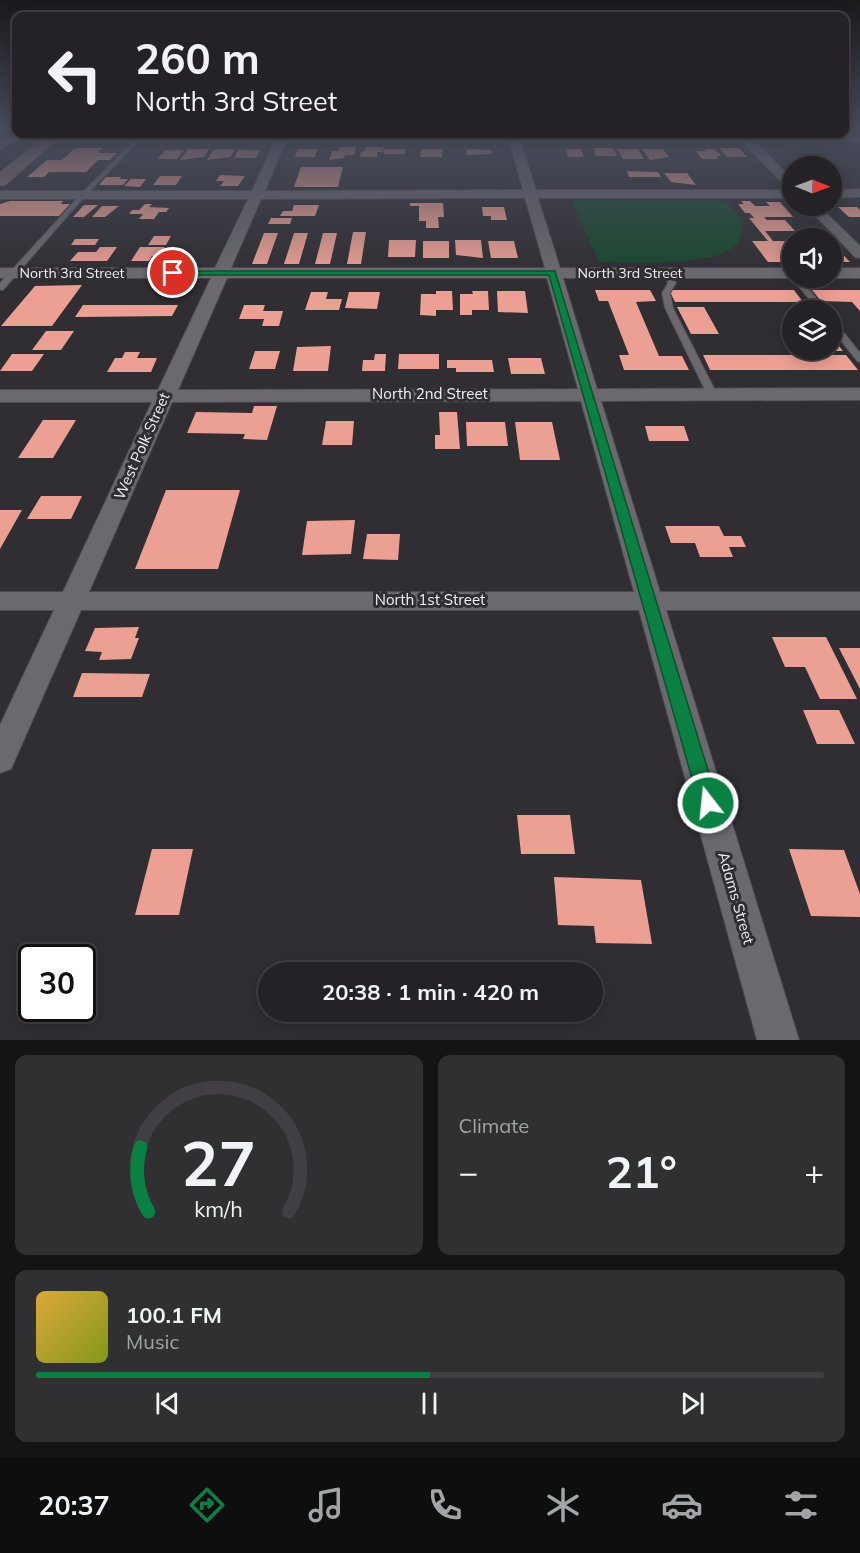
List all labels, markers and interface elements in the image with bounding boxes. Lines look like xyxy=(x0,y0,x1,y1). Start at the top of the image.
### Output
text: 260 m xyxy=(135,32,260,85)
icon: left xyxy=(36,36,114,114)
text: North 3rd Street xyxy=(135,84,337,118)
north arrow xyxy=(782,156,842,216)
map controls xyxy=(782,156,842,360)
button: sound xyxy=(782,228,842,288)
pin xyxy=(147,247,198,298)
icon: arrive xyxy=(156,256,189,289)
street label: North 3rd Street xyxy=(20,264,125,282)
street label: North 3rd Street xyxy=(578,264,683,282)
button: layers xyxy=(782,300,842,360)
street label: North 2nd Street xyxy=(372,384,488,403)
street label: West Polk Street xyxy=(109,389,174,502)
street label: North 1st Street xyxy=(375,590,485,609)
position arrow xyxy=(676,771,740,835)
street label: Adams Street xyxy=(714,850,759,946)
speed limit sign: 30 xyxy=(18,944,96,1022)
text: 20:38 · 1 min · 420 m xyxy=(322,978,539,1006)
text: Climate xyxy=(459,1113,529,1138)
text: 27 xyxy=(181,1123,256,1202)
text: 21° xyxy=(606,1143,677,1199)
text: − xyxy=(459,1151,478,1192)
text: + xyxy=(804,1151,824,1192)
text: km/h xyxy=(194,1195,243,1222)
text: 100.1 FM xyxy=(126,1301,222,1329)
text: Music xyxy=(126,1329,179,1354)
icon: previous xyxy=(151,1387,184,1420)
icon: pause xyxy=(413,1387,446,1420)
icon: next xyxy=(676,1387,709,1420)
icon: directions xyxy=(186,1484,228,1526)
icon: music xyxy=(305,1484,347,1526)
icon: phone xyxy=(424,1484,466,1526)
icon: climate xyxy=(542,1484,584,1526)
icon: car xyxy=(661,1484,703,1526)
icon: filters xyxy=(780,1484,822,1526)
text: 20:37 xyxy=(38,1488,110,1522)

